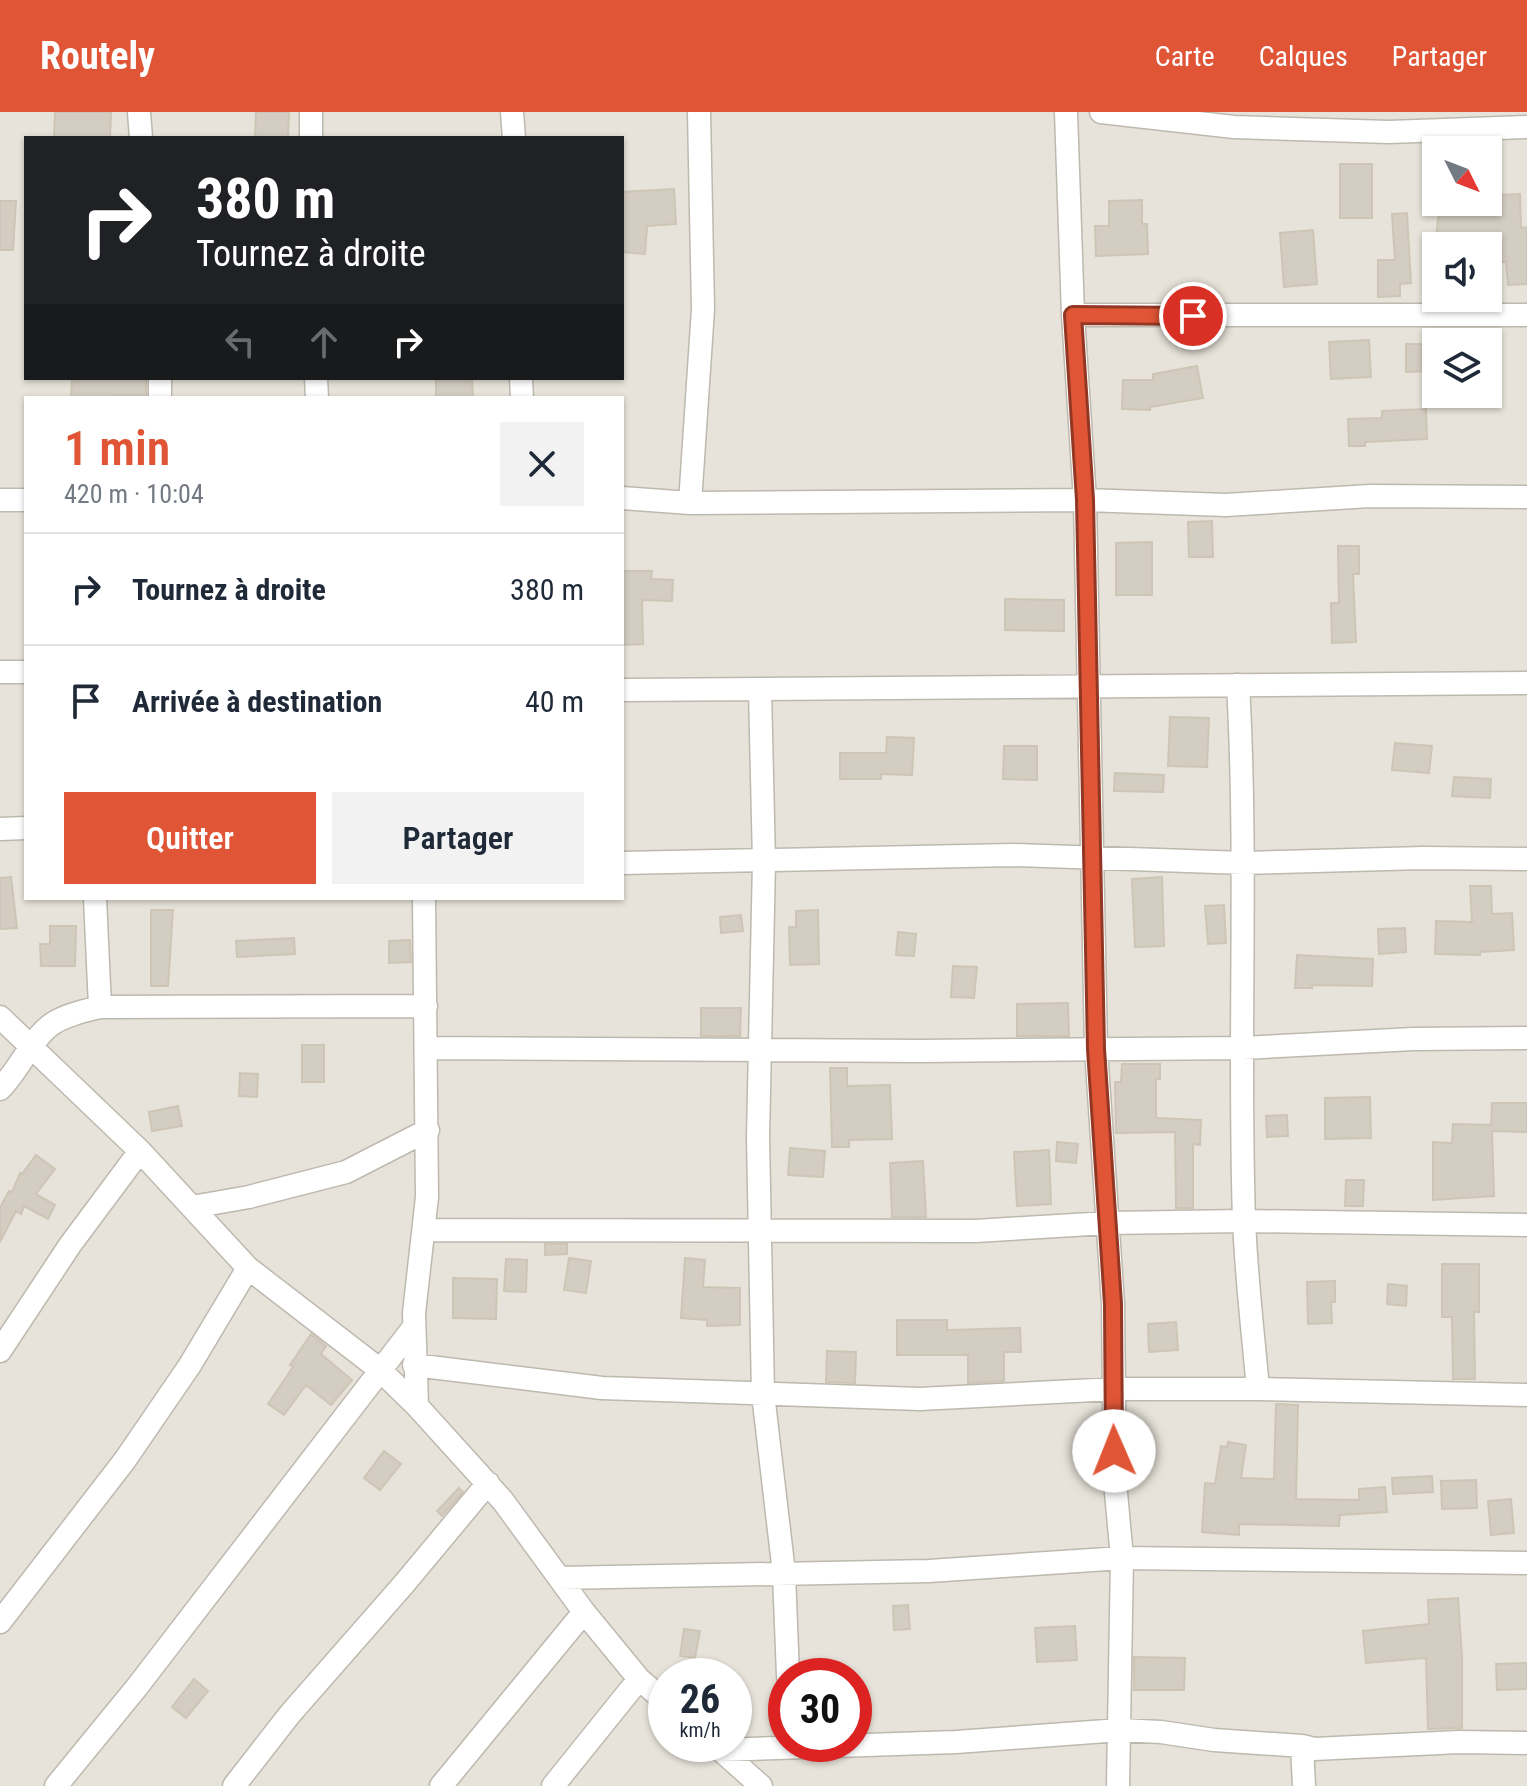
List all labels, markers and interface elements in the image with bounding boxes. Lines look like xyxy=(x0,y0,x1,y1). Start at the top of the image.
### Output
text: Routely xyxy=(40,34,155,78)
text: Carte xyxy=(1155,40,1215,73)
text: Calques xyxy=(1259,40,1348,73)
text: Partager xyxy=(1392,40,1487,73)
north arrow xyxy=(1422,136,1502,216)
map controls xyxy=(1422,136,1502,408)
text: 380 m xyxy=(196,166,335,232)
icon: right xyxy=(64,168,168,272)
button: sound xyxy=(1422,232,1502,312)
text: Tournez à droite xyxy=(196,233,426,275)
pin xyxy=(1159,282,1227,350)
icon: arrive xyxy=(1171,294,1215,338)
icon: left xyxy=(218,320,262,364)
icon: ahead xyxy=(302,320,346,364)
icon: right xyxy=(386,320,430,364)
button: layers xyxy=(1422,328,1502,408)
text: 1 min xyxy=(64,420,170,477)
button: close xyxy=(500,422,584,506)
text: 420 m · 10:04 xyxy=(64,479,204,509)
icon: right xyxy=(64,567,108,611)
text: Tournez à droite xyxy=(132,572,326,607)
text: 380 m xyxy=(510,572,584,607)
icon: arrive xyxy=(64,679,108,723)
text: Arrivée à destination xyxy=(132,684,382,719)
text: 40 m xyxy=(525,684,584,719)
button: Quitter xyxy=(64,792,316,884)
button: Partager xyxy=(332,792,584,884)
position arrow xyxy=(1072,1409,1156,1493)
speed limit sign: 30 xyxy=(768,1658,872,1762)
text: 26 xyxy=(680,1676,720,1723)
text: km/h xyxy=(679,1718,721,1742)

